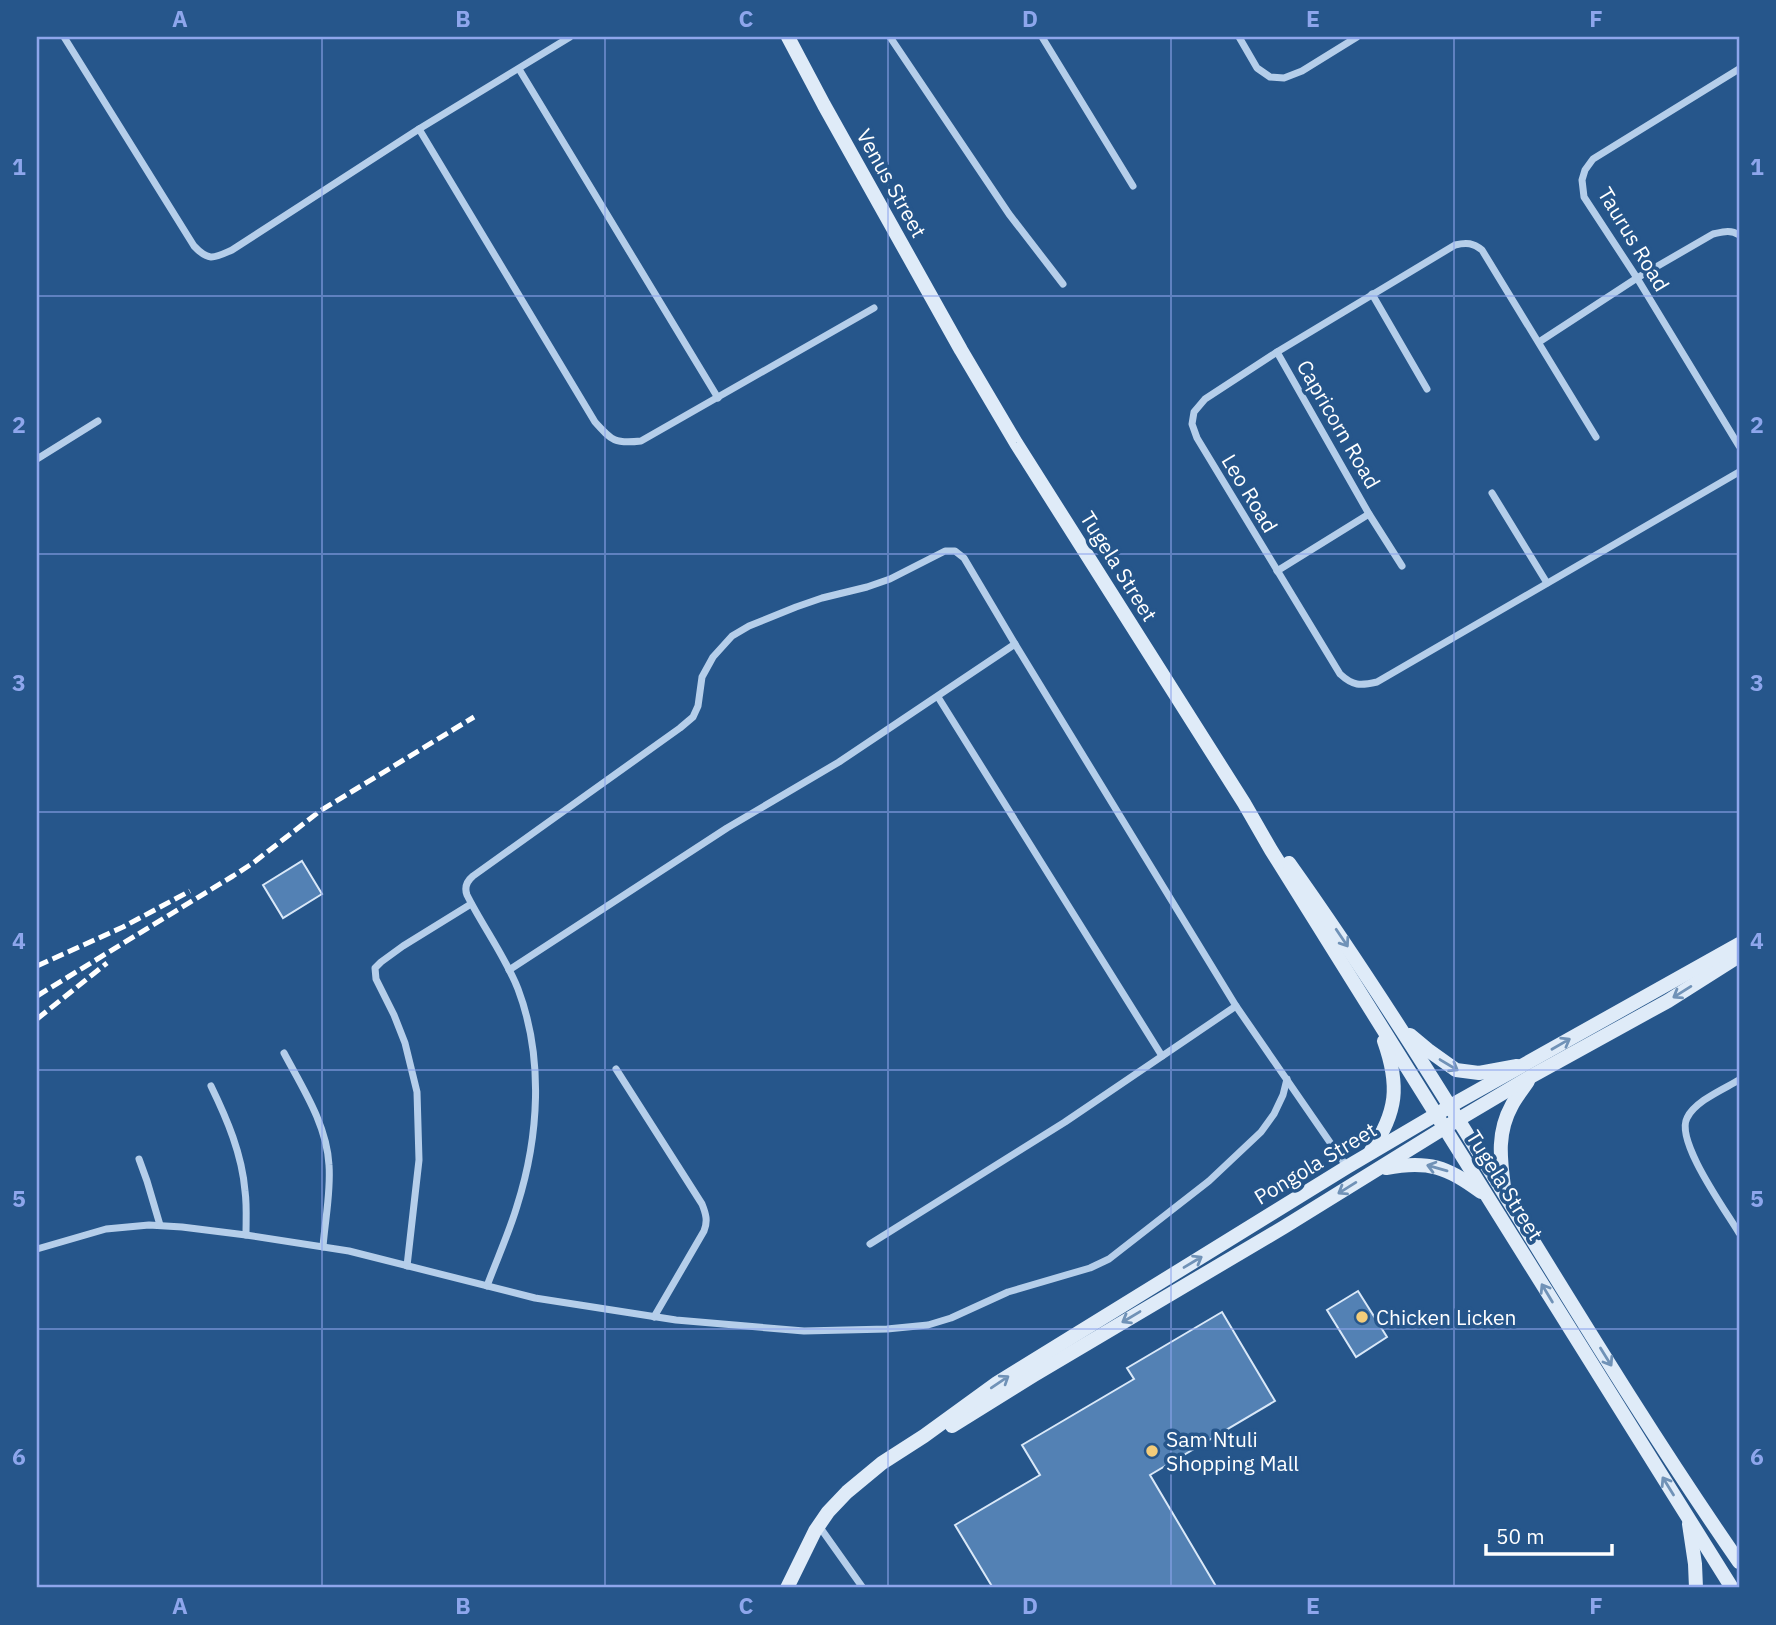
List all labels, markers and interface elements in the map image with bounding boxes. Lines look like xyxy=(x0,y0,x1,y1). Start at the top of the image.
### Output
text: A xyxy=(172,3,188,33)
text: B xyxy=(455,3,471,33)
text: C xyxy=(739,3,754,33)
text: D xyxy=(1022,3,1038,33)
text: E xyxy=(1306,3,1320,33)
text: F xyxy=(1589,3,1603,33)
street label: Venus Street xyxy=(851,124,933,242)
text: 1 xyxy=(12,151,26,181)
text: 1 xyxy=(1750,151,1764,181)
street label: Taurus Road xyxy=(1592,182,1676,296)
street label: Capricorn Road xyxy=(1291,354,1387,494)
text: 2 xyxy=(12,409,26,439)
text: 2 xyxy=(1750,409,1764,439)
street label: Leo Road xyxy=(1216,449,1284,537)
street label: Tugela Street xyxy=(1074,506,1164,626)
text: 3 xyxy=(12,667,26,697)
text: 3 xyxy=(1750,667,1764,697)
text: 4 xyxy=(12,925,26,955)
text: 4 xyxy=(1750,925,1764,955)
one-way arrow xyxy=(1335,927,1349,947)
one-way arrow xyxy=(1672,986,1692,1000)
one-way arrow xyxy=(1551,1037,1571,1051)
one-way arrow xyxy=(1439,1058,1459,1072)
street label: Pongola Street xyxy=(1249,1115,1381,1211)
street label: Tugela Street xyxy=(1460,1125,1550,1245)
one-way arrow xyxy=(1426,1161,1448,1174)
one-way arrow xyxy=(1337,1181,1357,1195)
text: 5 xyxy=(12,1183,26,1213)
text: 5 xyxy=(1750,1183,1764,1213)
one-way arrow xyxy=(1183,1254,1202,1269)
one-way arrow xyxy=(1540,1284,1554,1304)
place label: Chicken Licken xyxy=(1376,1303,1516,1331)
marker: Chicken Licken xyxy=(1354,1309,1370,1325)
one-way arrow xyxy=(1121,1311,1141,1325)
one-way arrow xyxy=(1600,1346,1614,1366)
one-way arrow xyxy=(989,1375,1009,1389)
place label: Sam Ntuli Shopping Mall xyxy=(1166,1425,1299,1477)
text: 6 xyxy=(12,1441,26,1471)
text: 6 xyxy=(1750,1441,1764,1471)
marker: Sam Ntuli Shopping Mall xyxy=(1144,1443,1160,1459)
one-way arrow xyxy=(1661,1476,1675,1496)
scale bar xyxy=(1486,1513,1612,1557)
text: 50 m xyxy=(1496,1522,1545,1550)
text: A xyxy=(172,1590,188,1620)
text: B xyxy=(455,1590,471,1620)
text: C xyxy=(739,1590,754,1620)
text: D xyxy=(1022,1590,1038,1620)
text: E xyxy=(1306,1590,1320,1620)
text: F xyxy=(1589,1590,1603,1620)

